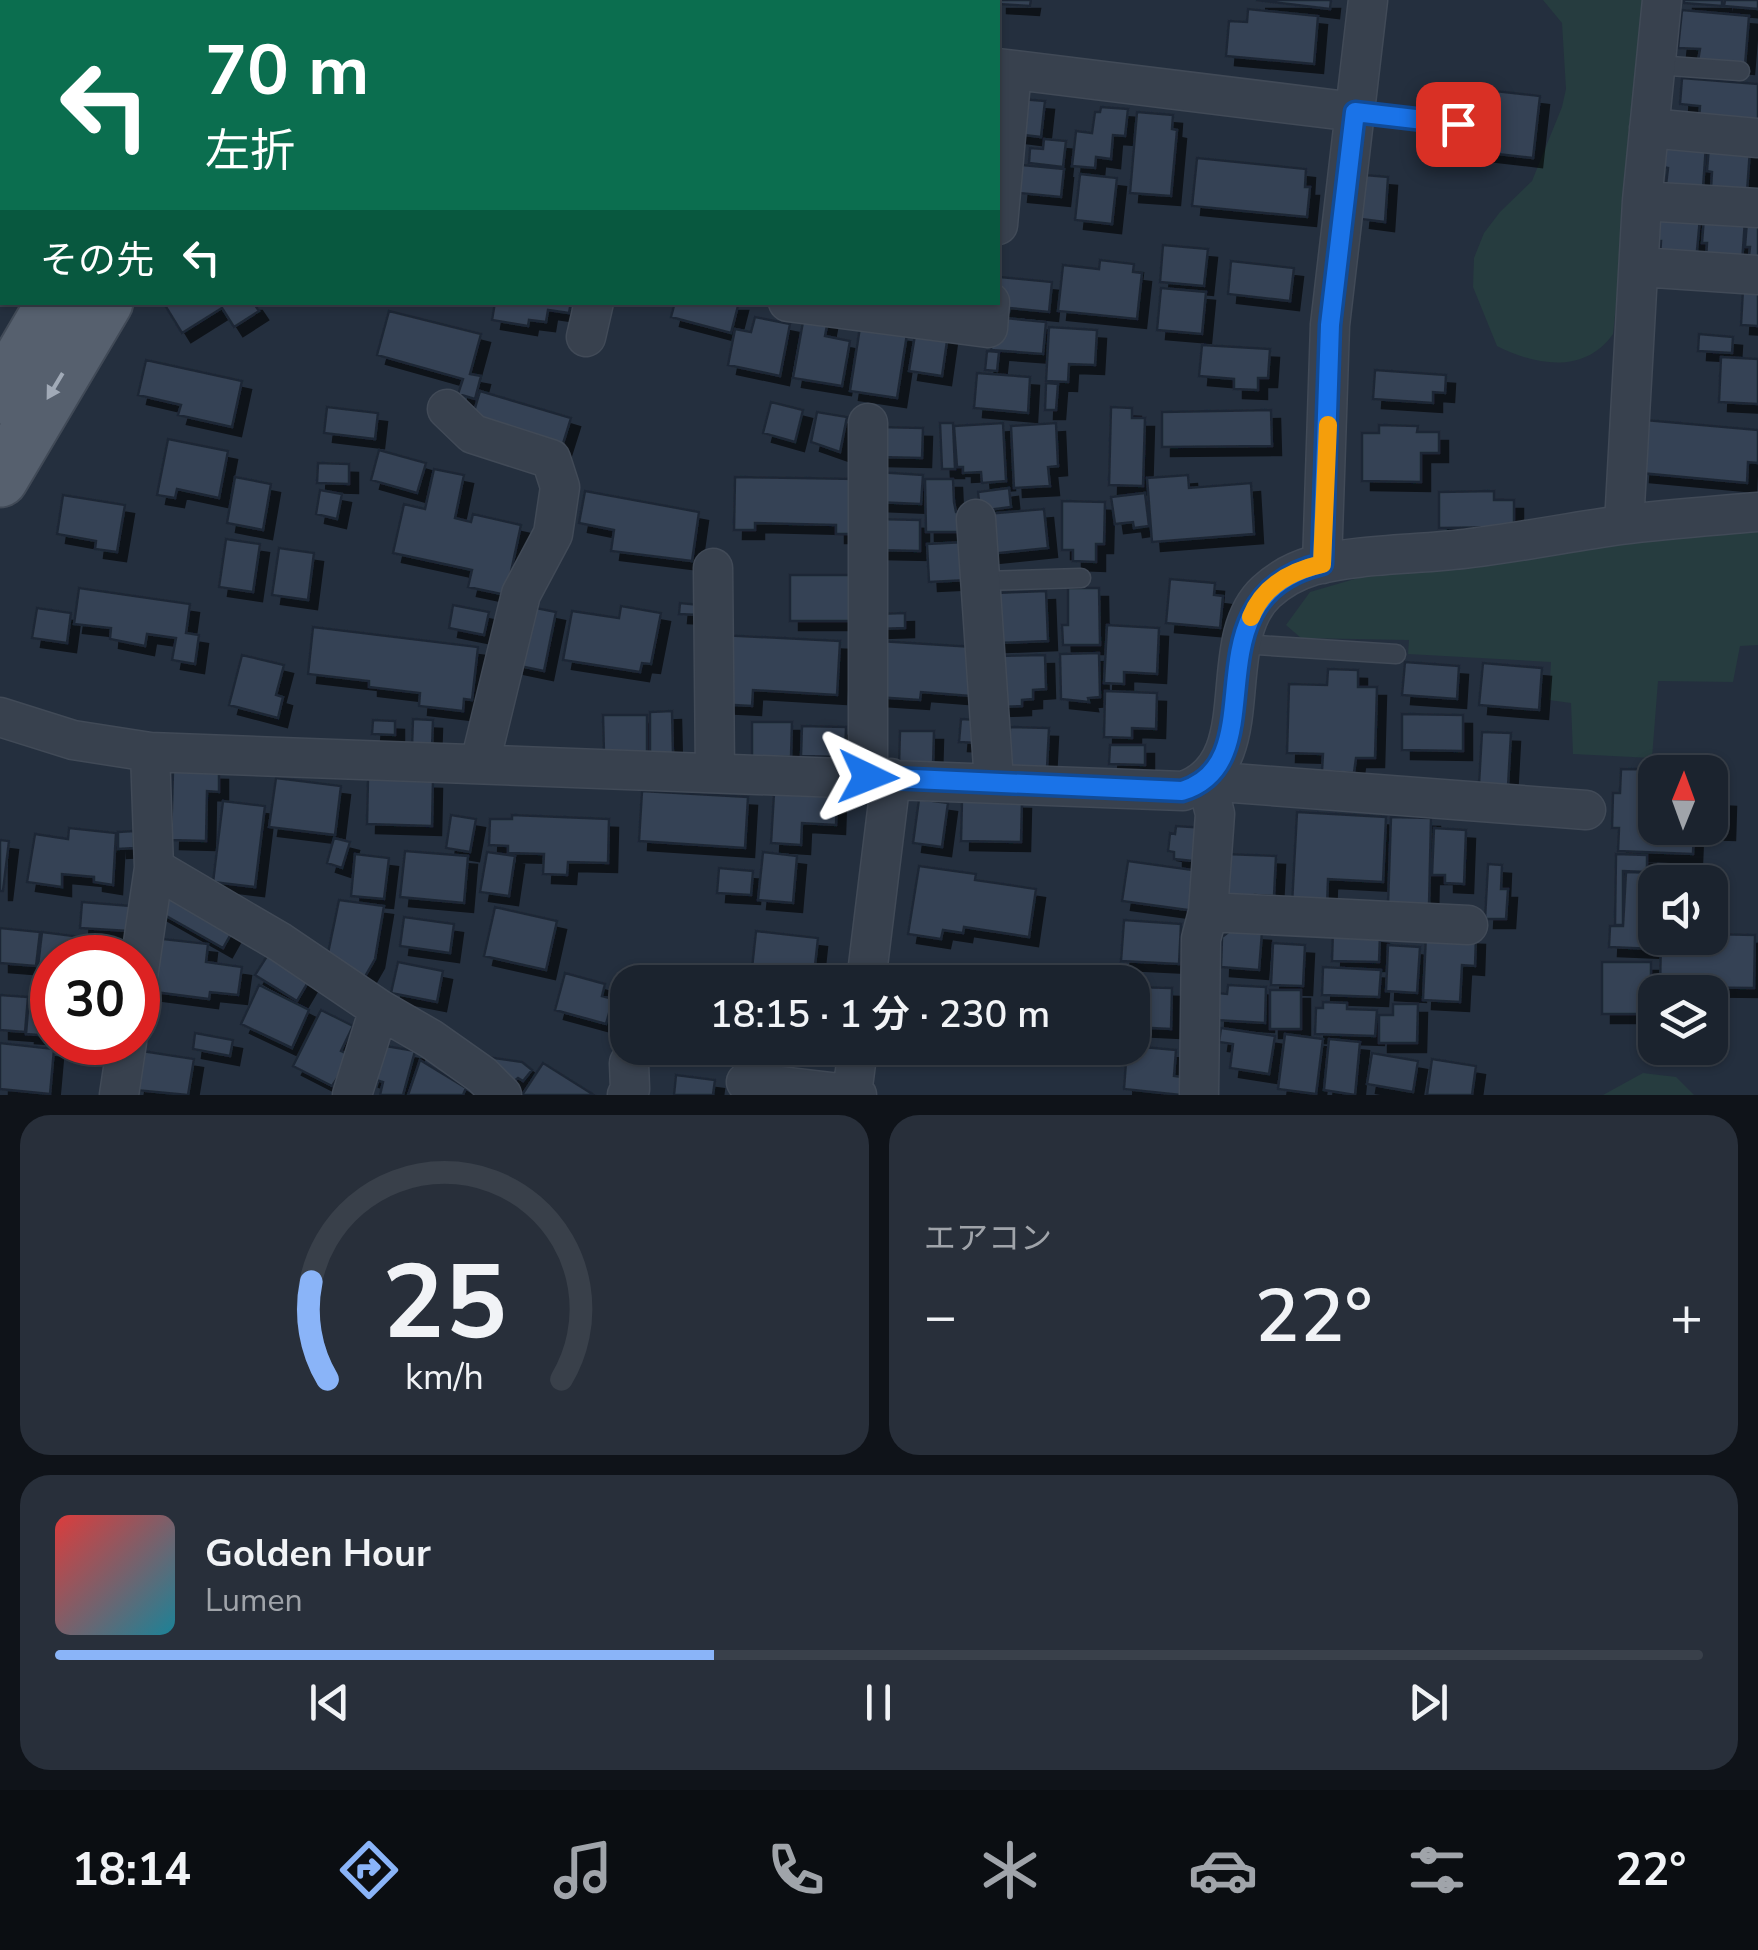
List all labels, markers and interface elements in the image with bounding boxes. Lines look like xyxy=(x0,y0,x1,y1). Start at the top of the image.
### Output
text: 70 m xyxy=(205,23,369,119)
icon: left xyxy=(40,40,170,170)
pin xyxy=(1416,82,1501,167)
icon: arrive xyxy=(1431,97,1486,152)
text: 左折 xyxy=(205,121,295,182)
icon: left xyxy=(174,230,229,285)
text: その先 xyxy=(40,235,154,286)
one-way arrow xyxy=(47,372,64,400)
position arrow xyxy=(816,725,920,829)
north arrow xyxy=(1638,755,1728,845)
map controls xyxy=(1638,755,1728,1065)
button: sound xyxy=(1638,865,1728,955)
speed limit sign: 30 xyxy=(30,935,160,1065)
button: layers xyxy=(1638,975,1728,1065)
text: 18:15 · 1 分 · 230 m xyxy=(710,989,1050,1040)
text: エアコン xyxy=(924,1217,1052,1260)
text: 25 xyxy=(382,1232,507,1374)
text: 22° xyxy=(1254,1265,1373,1367)
text: − xyxy=(924,1279,957,1354)
text: + xyxy=(1670,1279,1703,1354)
text: km/h xyxy=(405,1353,484,1402)
text: Golden Hour xyxy=(205,1528,431,1579)
text: Lumen xyxy=(205,1579,303,1622)
icon: previous xyxy=(302,1675,357,1730)
icon: pause xyxy=(851,1675,906,1730)
icon: next xyxy=(1401,1675,1456,1730)
icon: directions xyxy=(334,1835,404,1905)
icon: music xyxy=(548,1835,618,1905)
icon: phone xyxy=(761,1835,831,1905)
icon: climate xyxy=(975,1835,1045,1905)
icon: car xyxy=(1188,1835,1258,1905)
icon: filters xyxy=(1402,1835,1472,1905)
text: 18:14 xyxy=(72,1840,191,1901)
text: 22° xyxy=(1615,1840,1686,1901)

